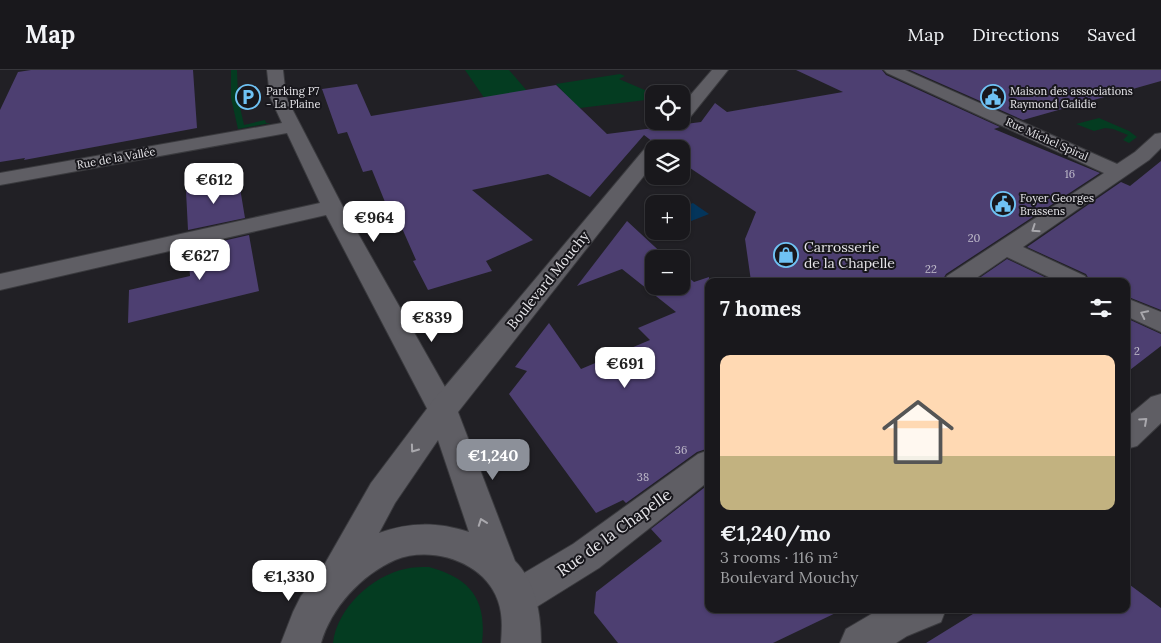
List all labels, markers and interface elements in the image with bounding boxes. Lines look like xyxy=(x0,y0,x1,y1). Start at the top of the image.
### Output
text: Map xyxy=(25,19,75,50)
text: Map xyxy=(908,23,944,46)
text: Directions xyxy=(972,23,1059,46)
text: Saved xyxy=(1087,23,1136,46)
parking icon: Parking P7 - La Plaine xyxy=(235,84,261,110)
place label: Parking P7 - La Plaine xyxy=(266,84,320,111)
public building icon: Maison des associations Raymond Galidie xyxy=(980,84,1006,110)
place label: Maison des associations Raymond Galidie xyxy=(1010,84,1133,111)
map controls xyxy=(645,85,690,295)
button: locate xyxy=(645,85,690,130)
street label: Rue Michel Spiral xyxy=(1004,115,1090,163)
button: layers xyxy=(645,140,690,185)
street label: Rue de la Vallée xyxy=(75,144,157,172)
pin: €612 xyxy=(184,162,244,205)
house number: 16 xyxy=(1065,167,1075,181)
text: €612 xyxy=(195,169,233,189)
public building icon: Foyer Georges Brassens xyxy=(990,191,1016,217)
place label: Foyer Georges Brassens xyxy=(1020,191,1094,218)
button: + xyxy=(645,195,690,240)
pin: €964 xyxy=(344,200,404,243)
text: €964 xyxy=(354,207,394,227)
one-way arrow xyxy=(1031,223,1040,232)
street label: Boulevard Mouchy xyxy=(503,227,594,333)
house number: 20 xyxy=(968,231,981,245)
pin: €627 xyxy=(170,238,230,281)
place label: Carrosserie de la Chapelle xyxy=(804,238,895,272)
shop icon: Carrosserie de la Chapelle xyxy=(773,242,799,268)
text: €627 xyxy=(181,245,219,265)
button: − xyxy=(645,250,690,295)
house number: 22 xyxy=(925,262,937,276)
icon: filters xyxy=(1087,294,1115,322)
text: 7 homes xyxy=(720,295,801,322)
pin: €839 xyxy=(402,300,462,343)
text: €839 xyxy=(412,307,452,327)
one-way arrow xyxy=(1140,311,1149,321)
house number: 2 xyxy=(1134,344,1140,358)
pin: €691 xyxy=(595,346,655,389)
text: €691 xyxy=(606,353,644,373)
icon: home xyxy=(873,387,963,477)
one-way arrow xyxy=(1138,418,1147,427)
pin: €1,240 xyxy=(452,438,534,481)
one-way arrow xyxy=(411,443,420,453)
house number: 36 xyxy=(675,443,687,457)
text: €1,240 xyxy=(468,445,518,465)
house number: 38 xyxy=(637,470,649,484)
street label: Rue de la Chapelle xyxy=(553,484,675,580)
one-way arrow xyxy=(478,518,488,526)
text: €1,240/mo xyxy=(720,520,831,547)
text: 3 rooms · 116 m² xyxy=(720,547,838,567)
pin: €1,330 xyxy=(248,560,330,602)
text: €1,330 xyxy=(263,566,315,586)
text: Boulevard Mouchy xyxy=(720,567,859,587)

